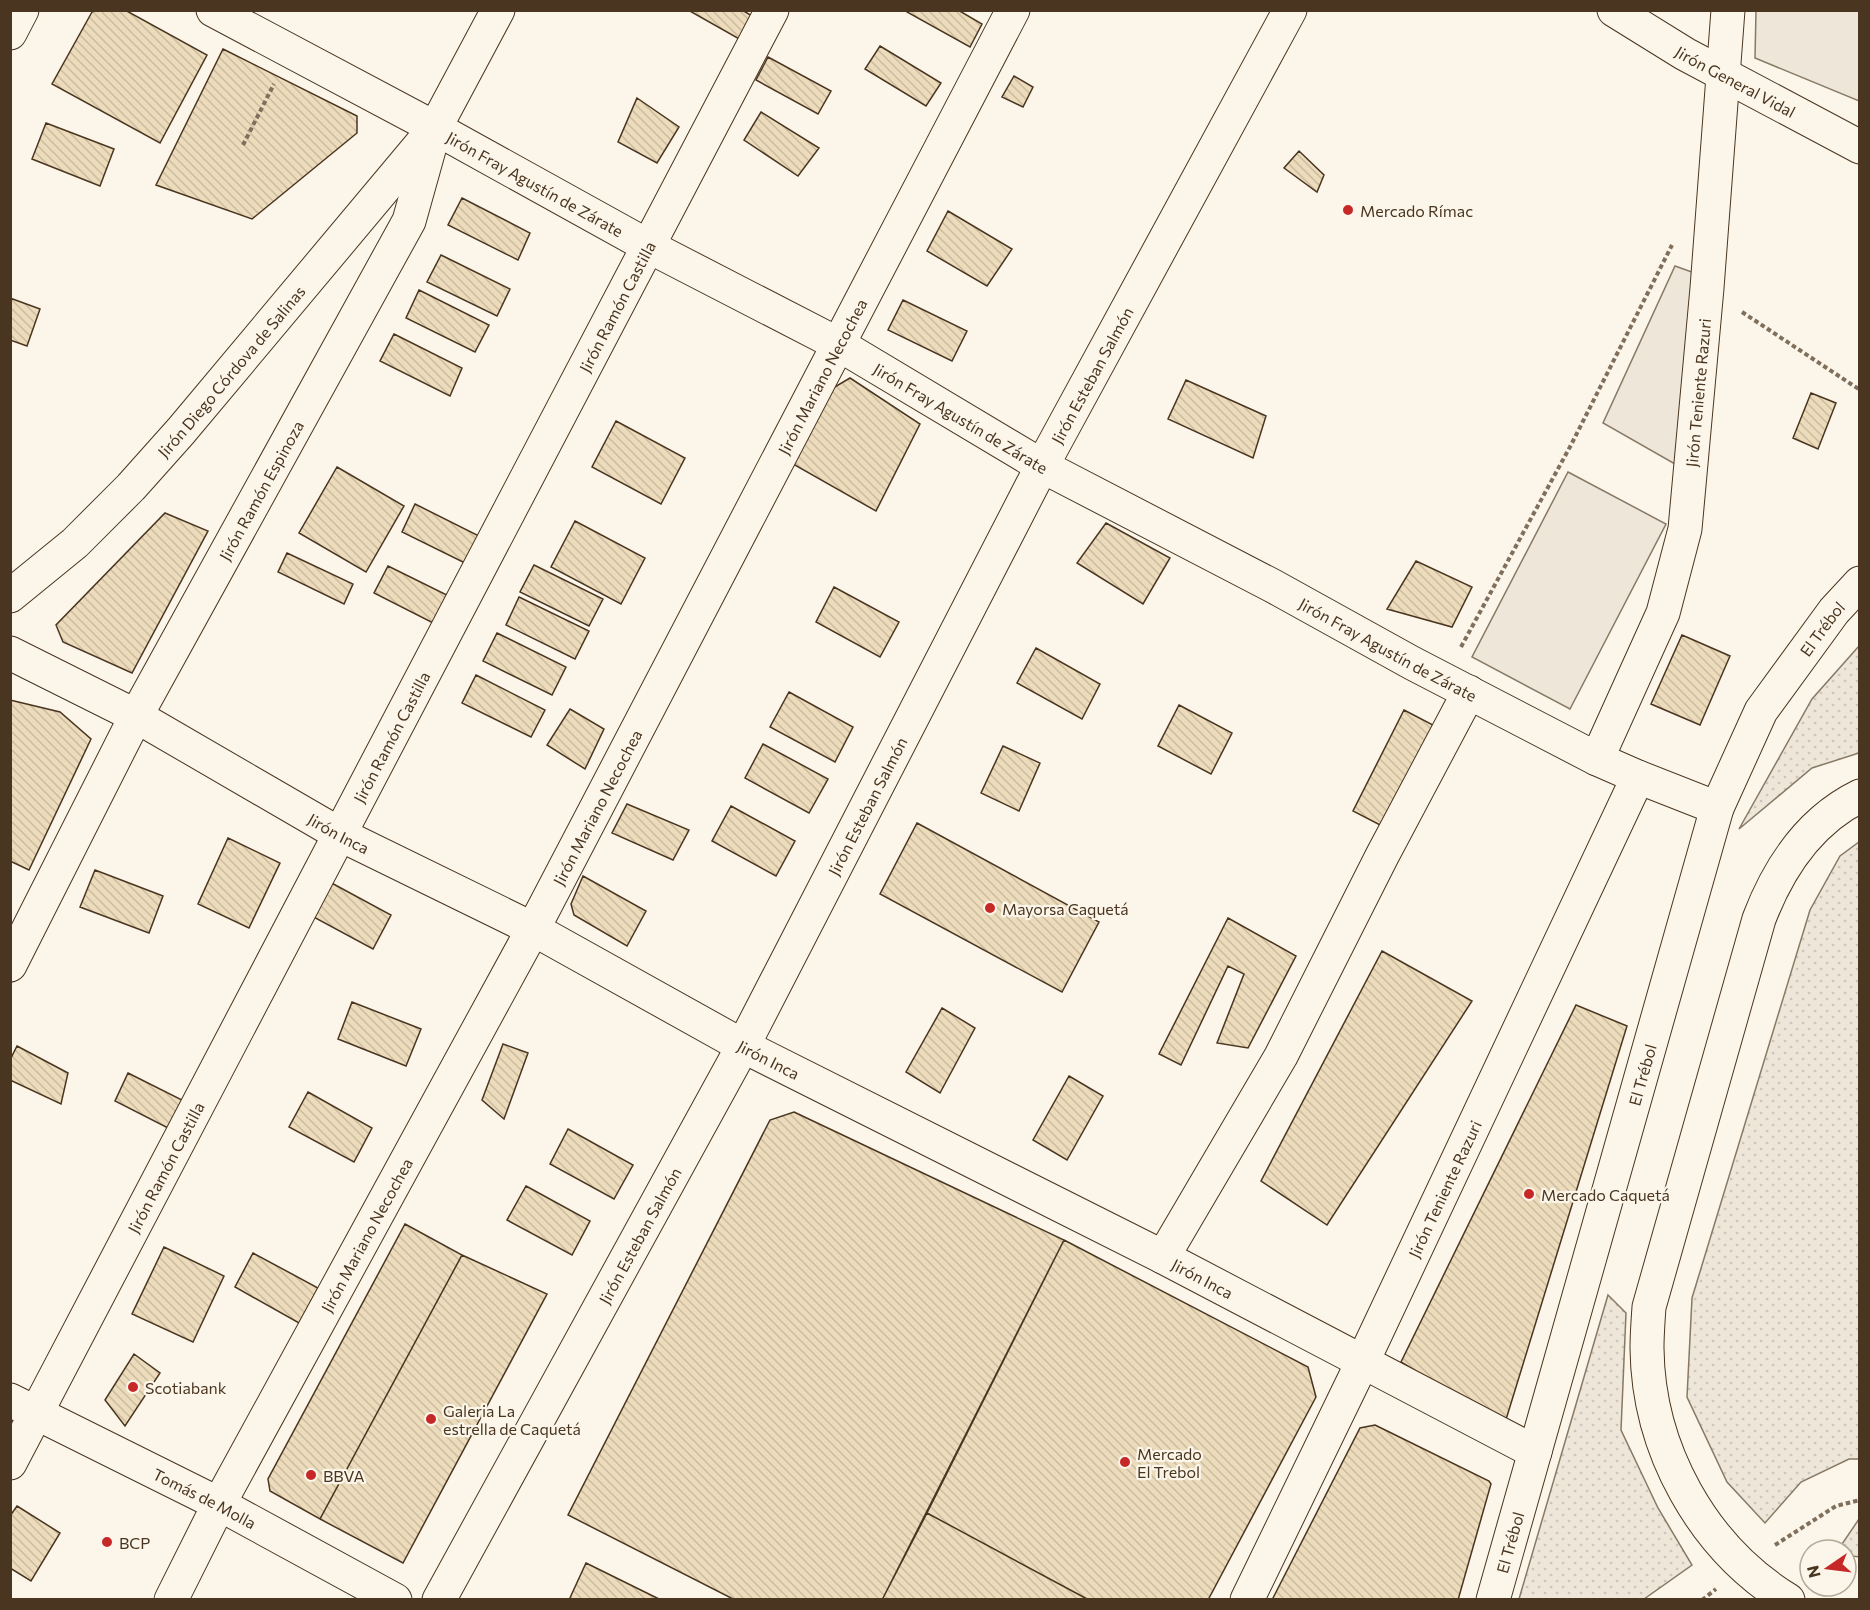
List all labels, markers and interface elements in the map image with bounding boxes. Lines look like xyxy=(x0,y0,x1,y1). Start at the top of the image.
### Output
street label: Jirón General Vidal xyxy=(1672,41,1799,121)
street label: Jirón Fray Agustín de Zárate xyxy=(443,127,627,240)
place label: Mercado Rímac xyxy=(1360,201,1473,220)
marker: Mercado Rímac xyxy=(1341,203,1355,217)
street label: Jirón Ramón Castilla xyxy=(574,238,659,375)
street label: Jirón Diego Córdova de Salinas xyxy=(153,281,308,461)
street label: Jirón Mariano Necochea xyxy=(773,295,870,457)
street label: Jirón Esteban Salmón xyxy=(1047,303,1136,447)
street label: Jirón Teniente Razuri xyxy=(1681,317,1714,468)
street label: Jirón Fray Agustín de Zárate xyxy=(871,358,1051,477)
street label: Jirón Ramón Espinoza xyxy=(214,417,307,563)
street label: Jirón Fray Agustín de Zárate xyxy=(1296,593,1480,705)
street label: El Trébol xyxy=(1795,597,1848,659)
street label: Jirón Ramón Castilla xyxy=(349,668,433,806)
street label: Jirón Mariano Necochea xyxy=(548,726,645,888)
street label: Jirón Esteban Salmón xyxy=(823,734,910,878)
street label: Jirón Inca xyxy=(305,809,373,857)
place label: Mayorsa Caquetá xyxy=(1002,899,1129,918)
marker: Mayorsa Caquetá xyxy=(983,901,997,915)
street label: Jirón Inca xyxy=(735,1036,803,1082)
street label: El Trébol xyxy=(1624,1042,1659,1108)
street label: Jirón Ramón Castilla xyxy=(123,1098,207,1236)
street label: Jirón Teniente Razuri xyxy=(1404,1117,1485,1260)
street label: Jirón Mariano Necochea xyxy=(316,1154,416,1315)
street label: Jirón Esteban Salmón xyxy=(594,1164,684,1307)
place label: Mercado Caquetá xyxy=(1541,1185,1670,1204)
marker: Mercado Caquetá xyxy=(1522,1187,1536,1201)
street label: Jirón Inca xyxy=(1169,1254,1237,1302)
place label: Scotiabank xyxy=(145,1378,227,1397)
marker: Scotiabank xyxy=(126,1380,140,1394)
place label: Galeria La estrella de Caquetá xyxy=(443,1401,581,1438)
marker: Galeria La estrella de Caquetá xyxy=(424,1412,438,1426)
place label: Mercado El Trebol xyxy=(1137,1444,1202,1481)
marker: Mercado El Trebol xyxy=(1118,1455,1132,1469)
street label: Tomás de Molla xyxy=(150,1463,260,1532)
place label: BBVA xyxy=(323,1466,364,1485)
marker: BBVA xyxy=(304,1468,318,1482)
street label: El Trébol xyxy=(1492,1509,1527,1575)
place label: BCP xyxy=(119,1533,150,1552)
marker: BCP xyxy=(100,1535,114,1549)
north arrow xyxy=(1798,1538,1858,1598)
text: N xyxy=(1802,1564,1824,1580)

